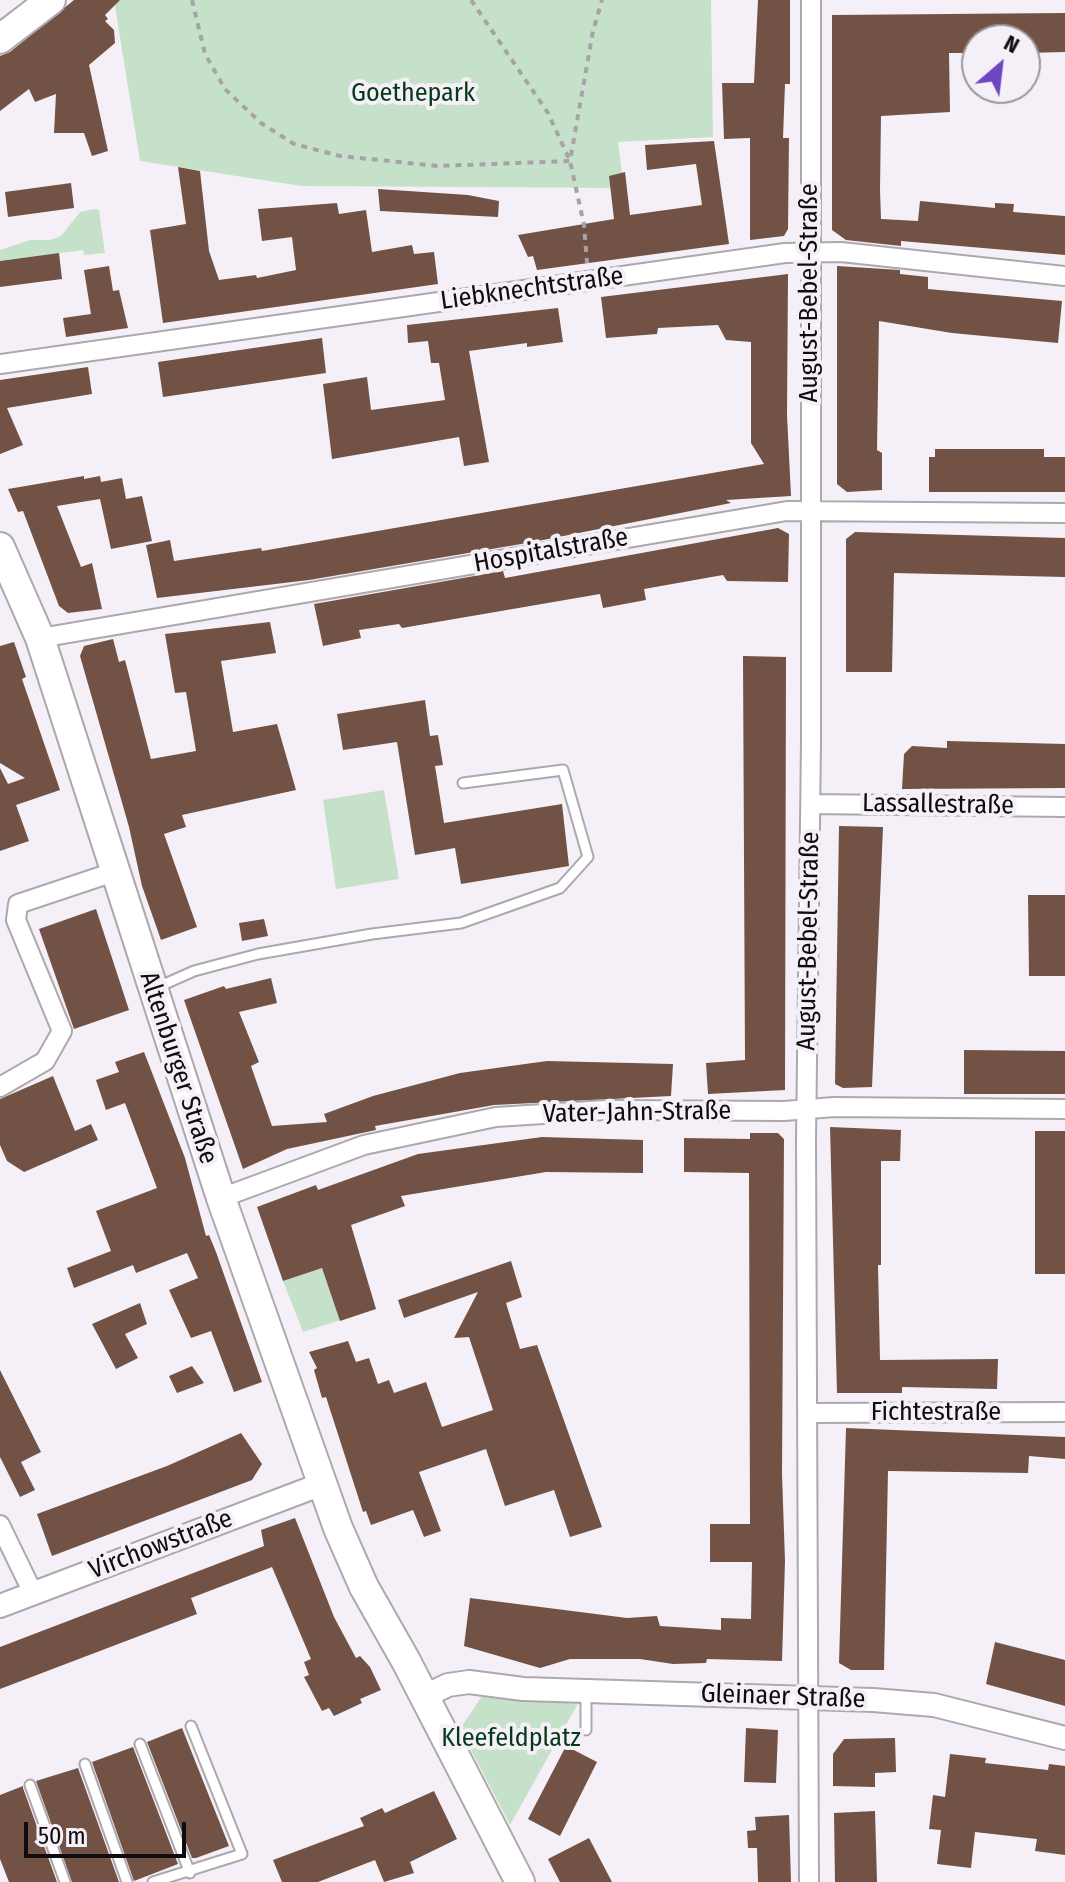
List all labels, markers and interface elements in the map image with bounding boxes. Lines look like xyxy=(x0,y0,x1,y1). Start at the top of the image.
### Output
north arrow xyxy=(961,24,1041,104)
text: N xyxy=(999,29,1024,59)
park label: Goethepark xyxy=(351,78,475,110)
street label: August-Bebel-Straße xyxy=(794,183,826,403)
street label: Liebknechtstraße xyxy=(439,261,625,317)
street label: Hospitalstraße xyxy=(472,522,630,580)
street label: Lassallestraße xyxy=(862,788,1014,822)
street label: August-Bebel-Straße xyxy=(791,831,827,1051)
street label: Altenburger Straße xyxy=(132,968,224,1168)
street label: Vater-Jahn-Straße xyxy=(543,1096,731,1130)
street label: Fichtestraße xyxy=(871,1397,1001,1429)
street label: Virchowstraße xyxy=(85,1503,237,1587)
street label: Gleinaer Straße xyxy=(700,1679,866,1715)
park label: Kleefeldplatz xyxy=(441,1723,581,1755)
scale bar xyxy=(28,1806,190,1856)
text: 50 m xyxy=(38,1822,86,1850)

